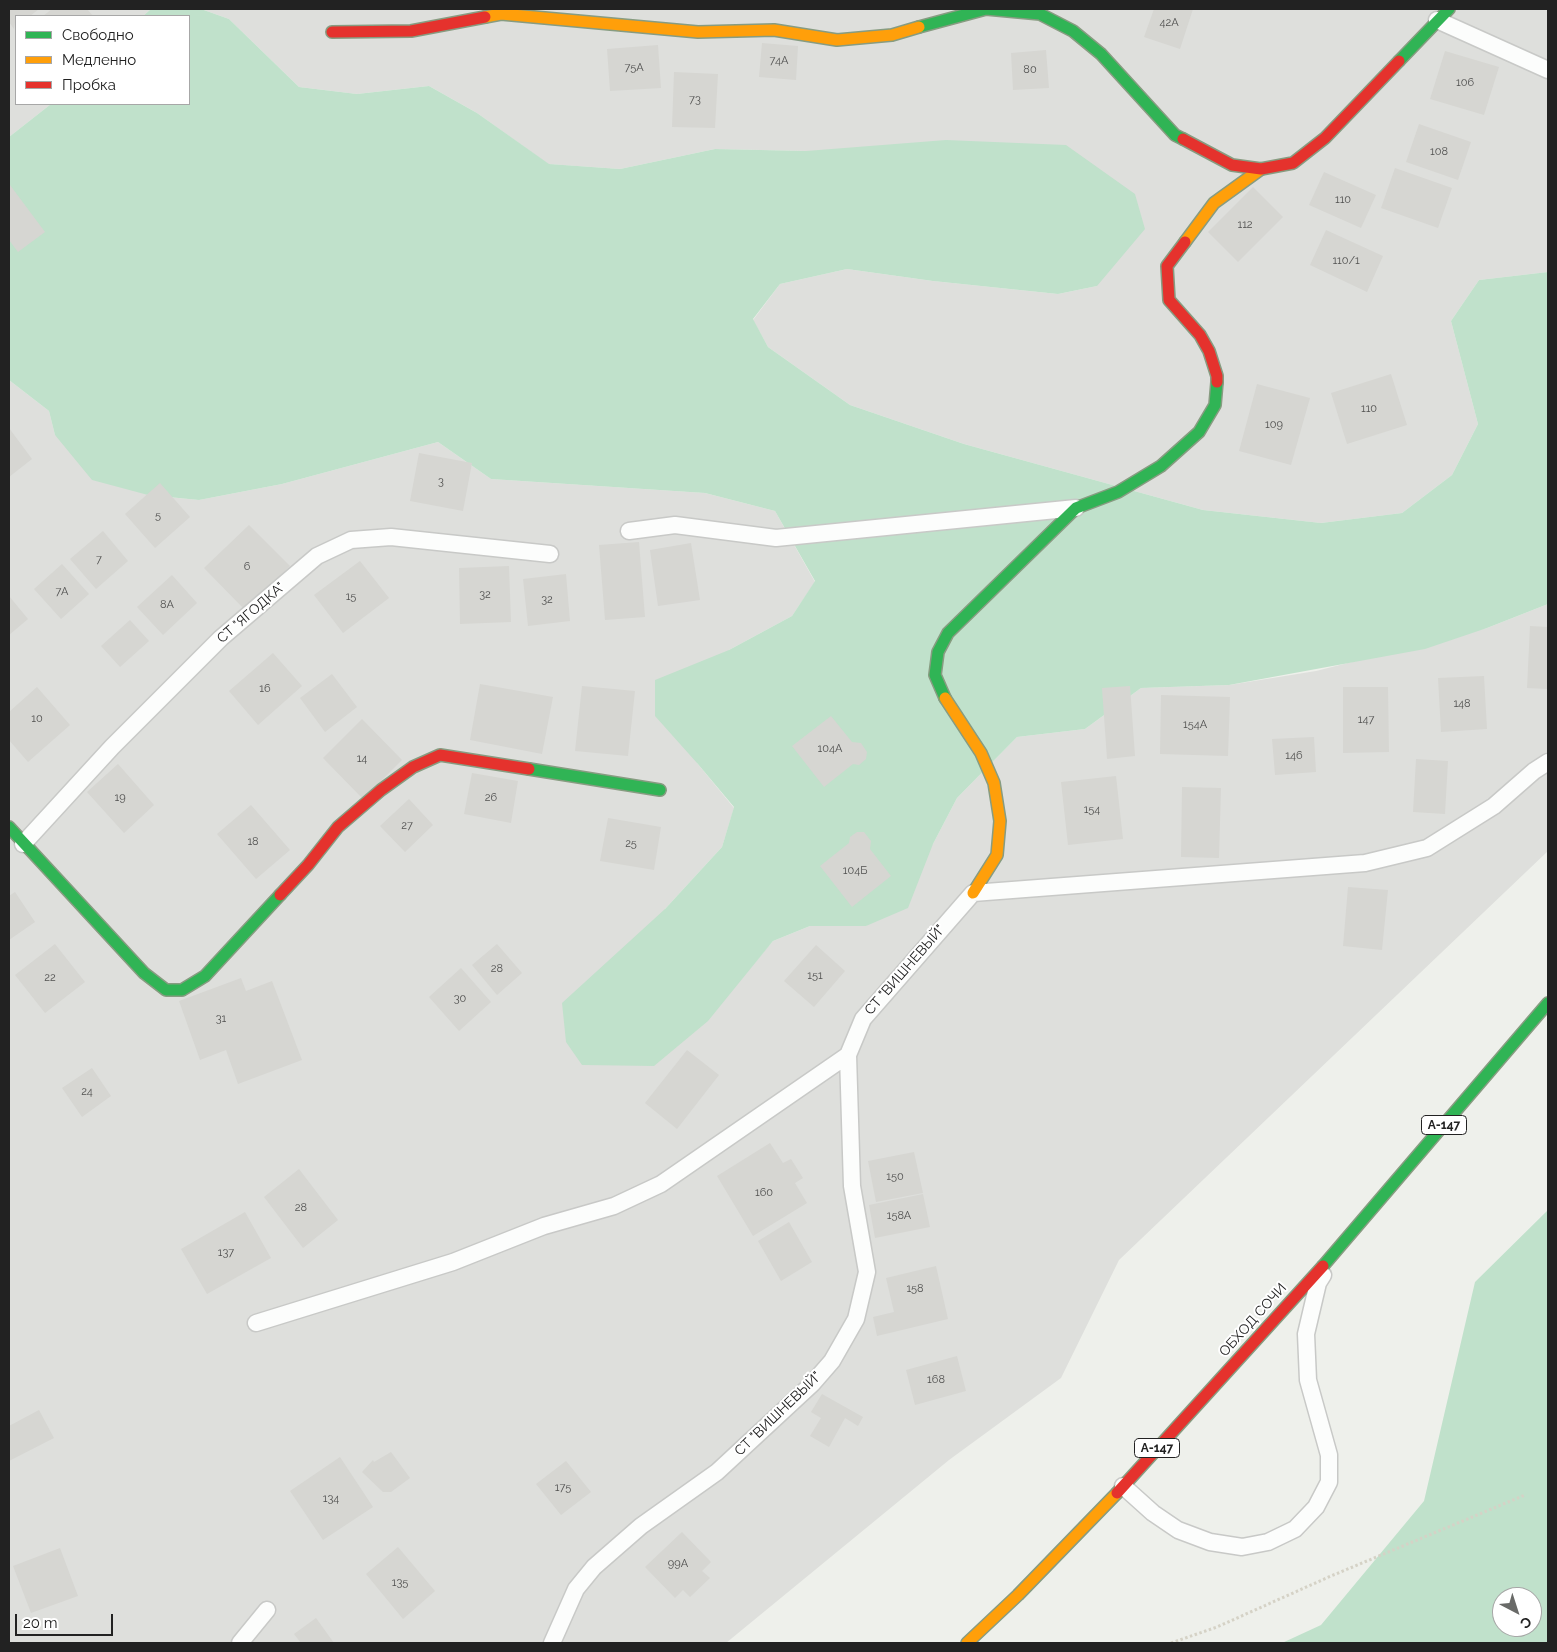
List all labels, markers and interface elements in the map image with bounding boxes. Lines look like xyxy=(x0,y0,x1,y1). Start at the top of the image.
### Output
legend xyxy=(15,15,190,105)
house number: 42А xyxy=(1159,16,1179,30)
text: Свободно xyxy=(62,26,134,44)
text: Медленно xyxy=(62,51,136,69)
house number: 74А xyxy=(770,54,788,68)
house number: 75А xyxy=(624,61,644,75)
house number: 80 xyxy=(1023,63,1037,77)
text: Пробка xyxy=(62,76,116,94)
house number: 106 xyxy=(1456,76,1474,90)
house number: 73 xyxy=(689,93,701,107)
house number: 108 xyxy=(1430,145,1448,159)
house number: 110 xyxy=(1335,193,1351,207)
house number: 112 xyxy=(1237,218,1253,232)
house number: 110/1 xyxy=(1332,254,1360,268)
house number: 110 xyxy=(1361,402,1377,416)
house number: 109 xyxy=(1265,418,1283,432)
house number: 3 xyxy=(438,475,444,489)
house number: 5 xyxy=(155,509,161,523)
house number: 7 xyxy=(96,553,102,567)
house number: 6 xyxy=(244,560,250,574)
street label: СТ "ЯГОДКА" xyxy=(214,579,288,647)
house number: 7А xyxy=(56,585,68,599)
house number: 32 xyxy=(479,588,491,602)
house number: 15 xyxy=(346,590,356,604)
house number: 32 xyxy=(541,593,553,607)
house number: 8А xyxy=(160,598,174,612)
house number: 16 xyxy=(259,682,271,696)
house number: 148 xyxy=(1453,697,1471,711)
house number: 10 xyxy=(31,712,43,726)
house number: 147 xyxy=(1358,713,1374,727)
house number: 154А xyxy=(1183,718,1207,732)
house number: 104А xyxy=(818,742,842,756)
house number: 146 xyxy=(1285,749,1303,763)
house number: 14 xyxy=(357,752,367,766)
house number: 19 xyxy=(114,791,126,805)
house number: 26 xyxy=(485,791,497,805)
house number: 154 xyxy=(1084,803,1100,817)
house number: 27 xyxy=(401,819,413,833)
house number: 18 xyxy=(247,835,259,849)
house number: 25 xyxy=(625,837,637,851)
house number: 104Б xyxy=(843,864,867,878)
street label: СТ "ВИШНЕВЫЙ" xyxy=(861,922,949,1018)
house number: 28 xyxy=(491,962,503,976)
house number: 151 xyxy=(807,969,823,983)
house number: 22 xyxy=(44,971,56,985)
house number: 30 xyxy=(454,992,466,1006)
house number: 31 xyxy=(216,1012,226,1026)
house number: 24 xyxy=(81,1085,93,1099)
road number: А-147 xyxy=(1422,1116,1466,1134)
house number: 150 xyxy=(886,1170,904,1184)
house number: 160 xyxy=(755,1186,773,1200)
house number: 28 xyxy=(295,1201,307,1215)
house number: 158А xyxy=(887,1209,911,1223)
house number: 137 xyxy=(218,1246,234,1260)
street label: ОБХОД СОЧИ xyxy=(1216,1280,1290,1360)
house number: 158 xyxy=(906,1282,924,1296)
street label: СТ "ВИШНЕВЫЙ" xyxy=(731,1368,825,1460)
house number: 168 xyxy=(927,1373,945,1387)
road number: А-147 xyxy=(1134,1439,1180,1458)
house number: 175 xyxy=(555,1481,571,1495)
house number: 134 xyxy=(323,1492,339,1506)
house number: 99А xyxy=(668,1557,688,1571)
house number: 135 xyxy=(392,1576,408,1590)
north arrow xyxy=(1492,1587,1542,1637)
scale bar xyxy=(18,1604,115,1636)
text: 20 m xyxy=(23,1614,58,1632)
text: С xyxy=(1517,1614,1535,1632)

